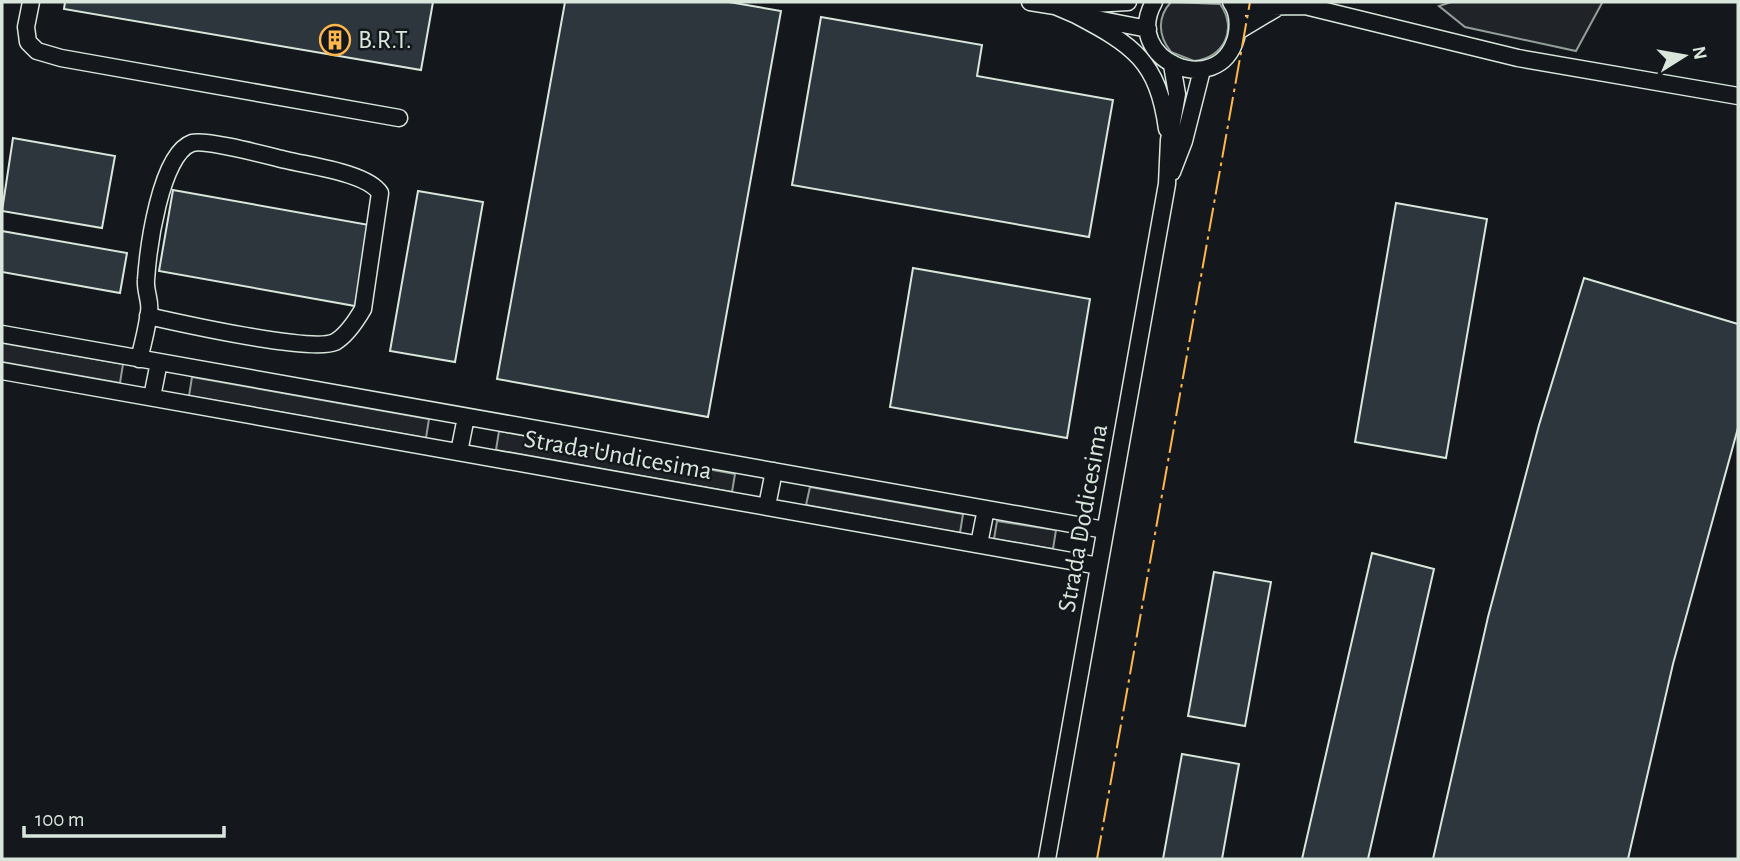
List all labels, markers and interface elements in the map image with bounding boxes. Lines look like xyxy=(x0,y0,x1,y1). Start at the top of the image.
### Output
north arrow xyxy=(1649,21,1719,91)
building icon: B.R.T. xyxy=(318,23,352,57)
place label: B.R.T. xyxy=(358,27,412,53)
text: N xyxy=(1689,45,1710,61)
street label: Strada Dodicesima xyxy=(1054,422,1112,614)
street label: Strada Undicesima xyxy=(522,426,714,484)
scale bar xyxy=(24,794,224,838)
text: 100 m xyxy=(35,809,85,830)

